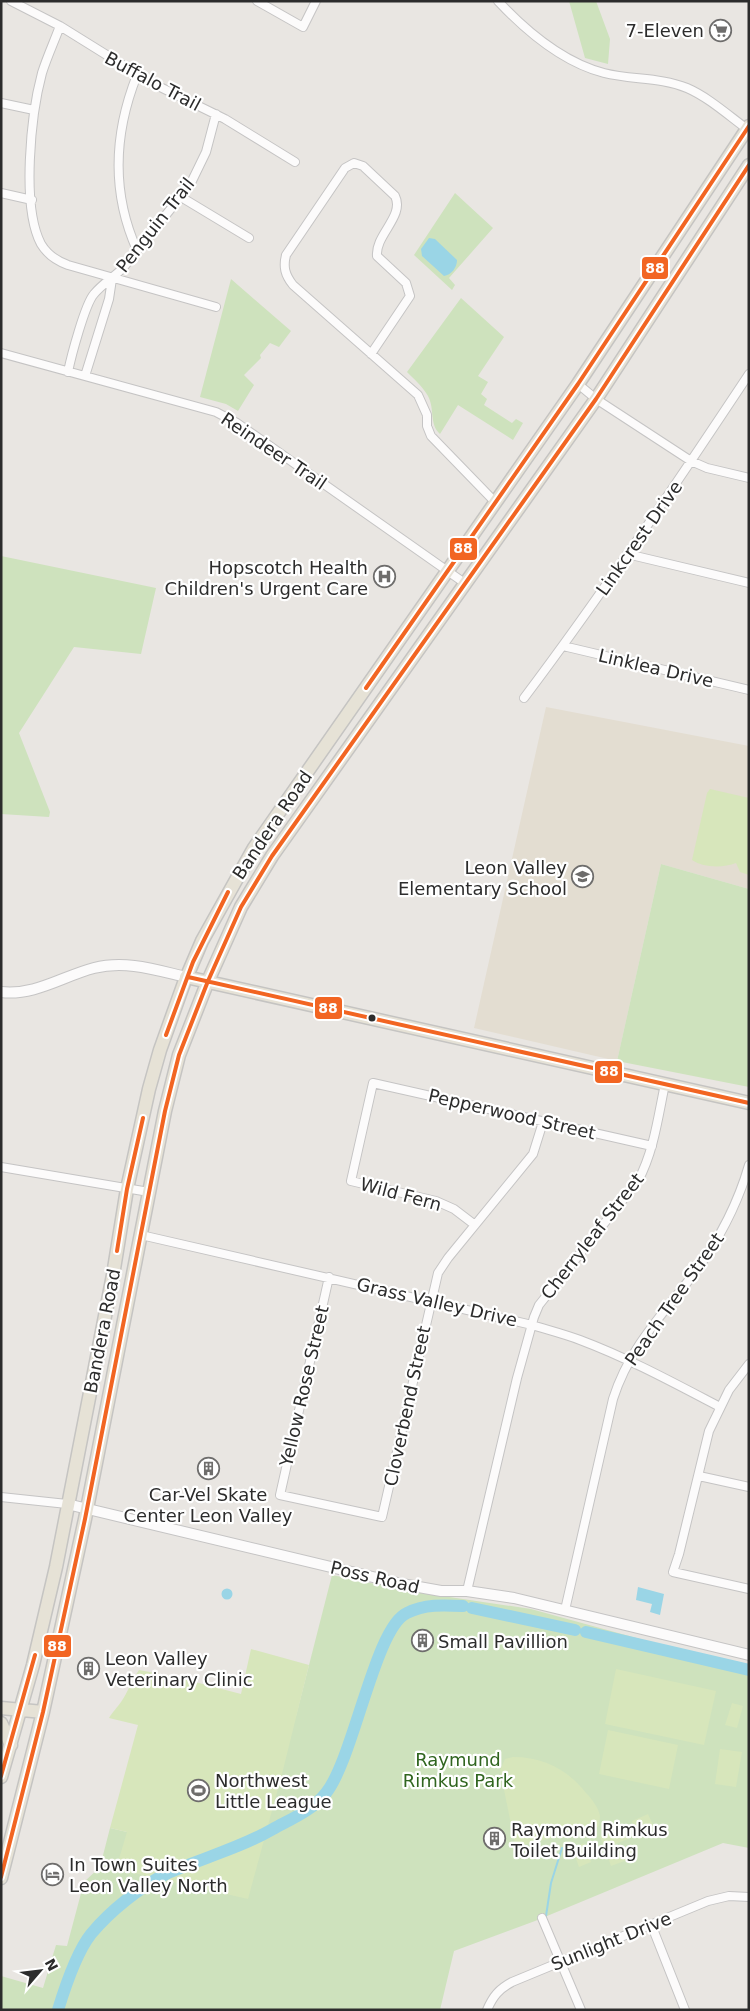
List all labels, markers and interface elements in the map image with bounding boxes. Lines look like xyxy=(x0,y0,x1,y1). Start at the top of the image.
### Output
supermarket icon: 7-Eleven xyxy=(708,18,732,42)
place label: 7-Eleven xyxy=(625,20,704,41)
street label: Buffalo Trail xyxy=(101,47,205,115)
street label: Penguin Trail xyxy=(111,173,199,277)
line badge: 88 xyxy=(641,256,669,280)
text: 88 xyxy=(645,260,665,276)
street label: Reindeer Trail xyxy=(217,408,331,494)
street label: Linkcrest Drive xyxy=(592,477,686,599)
line badge: 88 xyxy=(449,537,478,561)
text: 88 xyxy=(453,540,473,556)
place label: Hopscotch Health Children's Urgent Care xyxy=(164,557,368,599)
hospital icon: Hopscotch Health Children's Urgent Care xyxy=(372,565,396,589)
street label: Linklea Drive xyxy=(596,645,716,691)
street label: Bandera Road xyxy=(228,767,316,883)
place label: Leon Valley Elementary School xyxy=(398,857,567,899)
school or university icon: Leon Valley Elementary School xyxy=(571,865,595,889)
line badge: 88 xyxy=(314,996,343,1020)
text: 88 xyxy=(318,1000,338,1016)
unlabelled marker xyxy=(367,1013,377,1023)
line badge: 88 xyxy=(594,1060,623,1084)
text: 88 xyxy=(599,1063,619,1079)
street label: Pepperwood Street xyxy=(426,1085,598,1143)
street label: Cherryleaf Street xyxy=(536,1169,648,1303)
street label: Wild Fern xyxy=(358,1173,444,1215)
street label: Peach Tree Street xyxy=(620,1229,728,1369)
street label: Bandera Road xyxy=(80,1267,124,1395)
street label: Grass Valley Drive xyxy=(355,1273,519,1331)
street label: Yellow Rose Street xyxy=(275,1303,333,1470)
street label: Cloverbend Street xyxy=(380,1324,434,1488)
building icon: Car-Vel Skate Center Leon Valley xyxy=(196,1457,220,1481)
place label: Car-Vel Skate Center Leon Valley xyxy=(124,1484,293,1526)
street label: Poss Road xyxy=(328,1557,422,1597)
building icon: Small Pavillion xyxy=(410,1629,434,1653)
place label: Small Pavillion xyxy=(438,1631,568,1652)
line badge: 88 xyxy=(43,1634,72,1658)
text: 88 xyxy=(47,1638,67,1654)
place label: Leon Valley Veterinary Clinic xyxy=(105,1648,253,1690)
building icon: Leon Valley Veterinary Clinic xyxy=(77,1656,101,1680)
park label: Raymund Rimkus Park xyxy=(403,1749,514,1791)
place label: Northwest Little League xyxy=(215,1770,332,1812)
sports icon: Northwest Little League xyxy=(187,1778,211,1802)
place label: Raymond Rimkus Toilet Building xyxy=(510,1819,668,1861)
building icon: Raymond Rimkus Toilet Building xyxy=(483,1827,507,1851)
place label: In Town Suites Leon Valley North xyxy=(69,1854,228,1896)
hotel icon: In Town Suites Leon Valley North xyxy=(41,1862,65,1886)
street label: Sunlight Drive xyxy=(548,1907,674,1975)
north arrow xyxy=(15,1946,65,1996)
text: N xyxy=(42,1956,61,1974)

